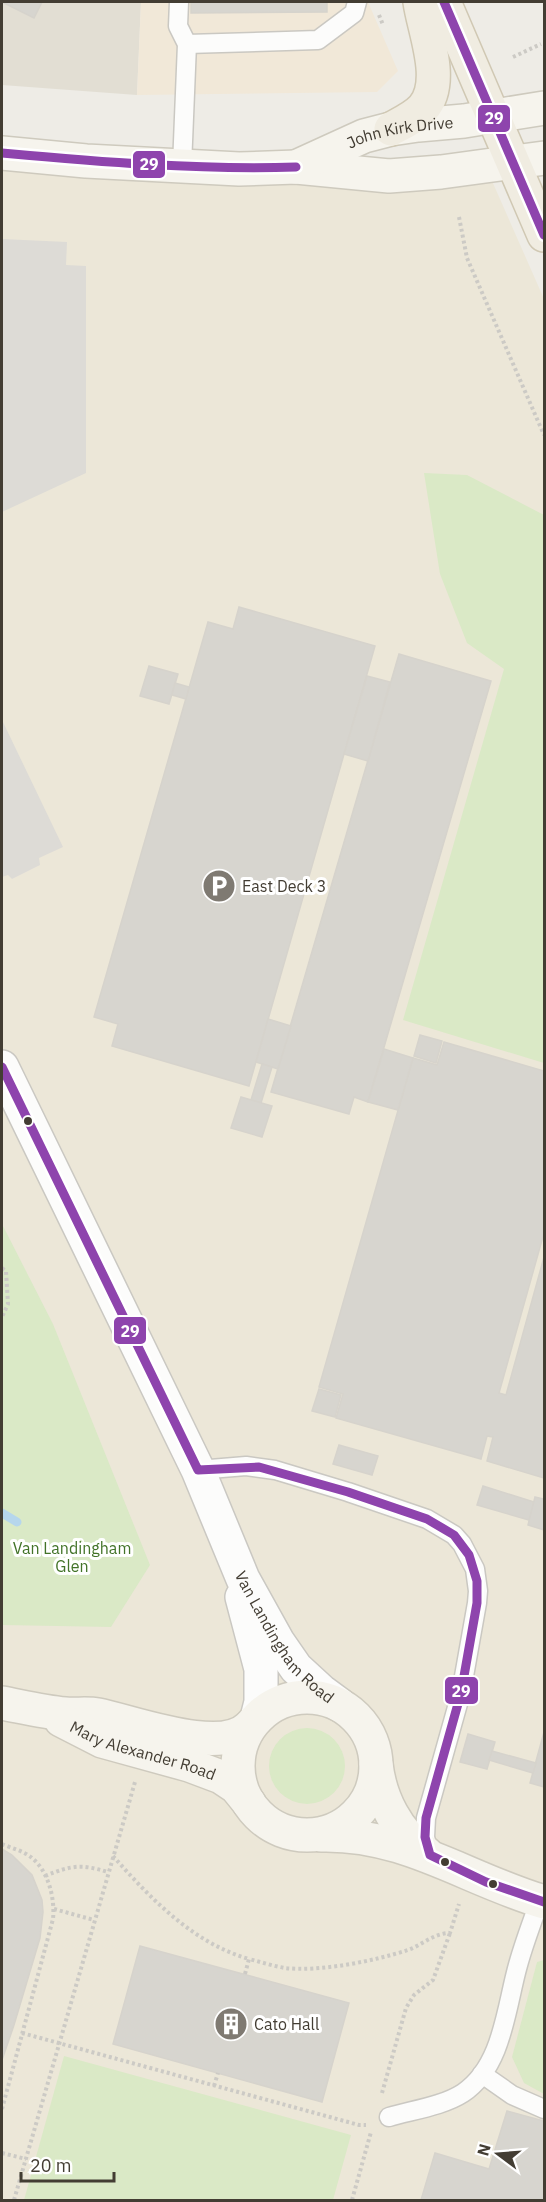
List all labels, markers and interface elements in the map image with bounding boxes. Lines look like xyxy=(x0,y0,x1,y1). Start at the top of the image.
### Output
line badge: 29 xyxy=(477,104,511,133)
text: 29 xyxy=(484,108,504,128)
street label: John Kirk Drive xyxy=(343,112,454,153)
line badge: 29 xyxy=(132,150,166,179)
text: 29 xyxy=(139,154,159,174)
parking icon: East Deck 3 xyxy=(201,868,237,904)
place label: East Deck 3 xyxy=(242,876,326,896)
unlabelled marker xyxy=(22,1115,34,1127)
line badge: 29 xyxy=(113,1316,147,1345)
text: 29 xyxy=(120,1321,140,1341)
park label: Van Landingham Glen xyxy=(13,1538,131,1576)
street label: Van Landingham Road xyxy=(231,1568,338,1707)
line badge: 29 xyxy=(444,1676,479,1705)
text: 29 xyxy=(451,1681,471,1701)
street label: Mary Alexander Road xyxy=(67,1716,219,1784)
unlabelled marker xyxy=(439,1856,451,1868)
unlabelled marker xyxy=(487,1878,499,1890)
building icon: Cato Hall xyxy=(213,2006,249,2042)
place label: Cato Hall xyxy=(254,2014,319,2034)
north arrow xyxy=(468,2124,528,2184)
text: N xyxy=(472,2142,495,2158)
scale bar xyxy=(21,2145,114,2183)
text: 20 m xyxy=(30,2154,72,2177)

